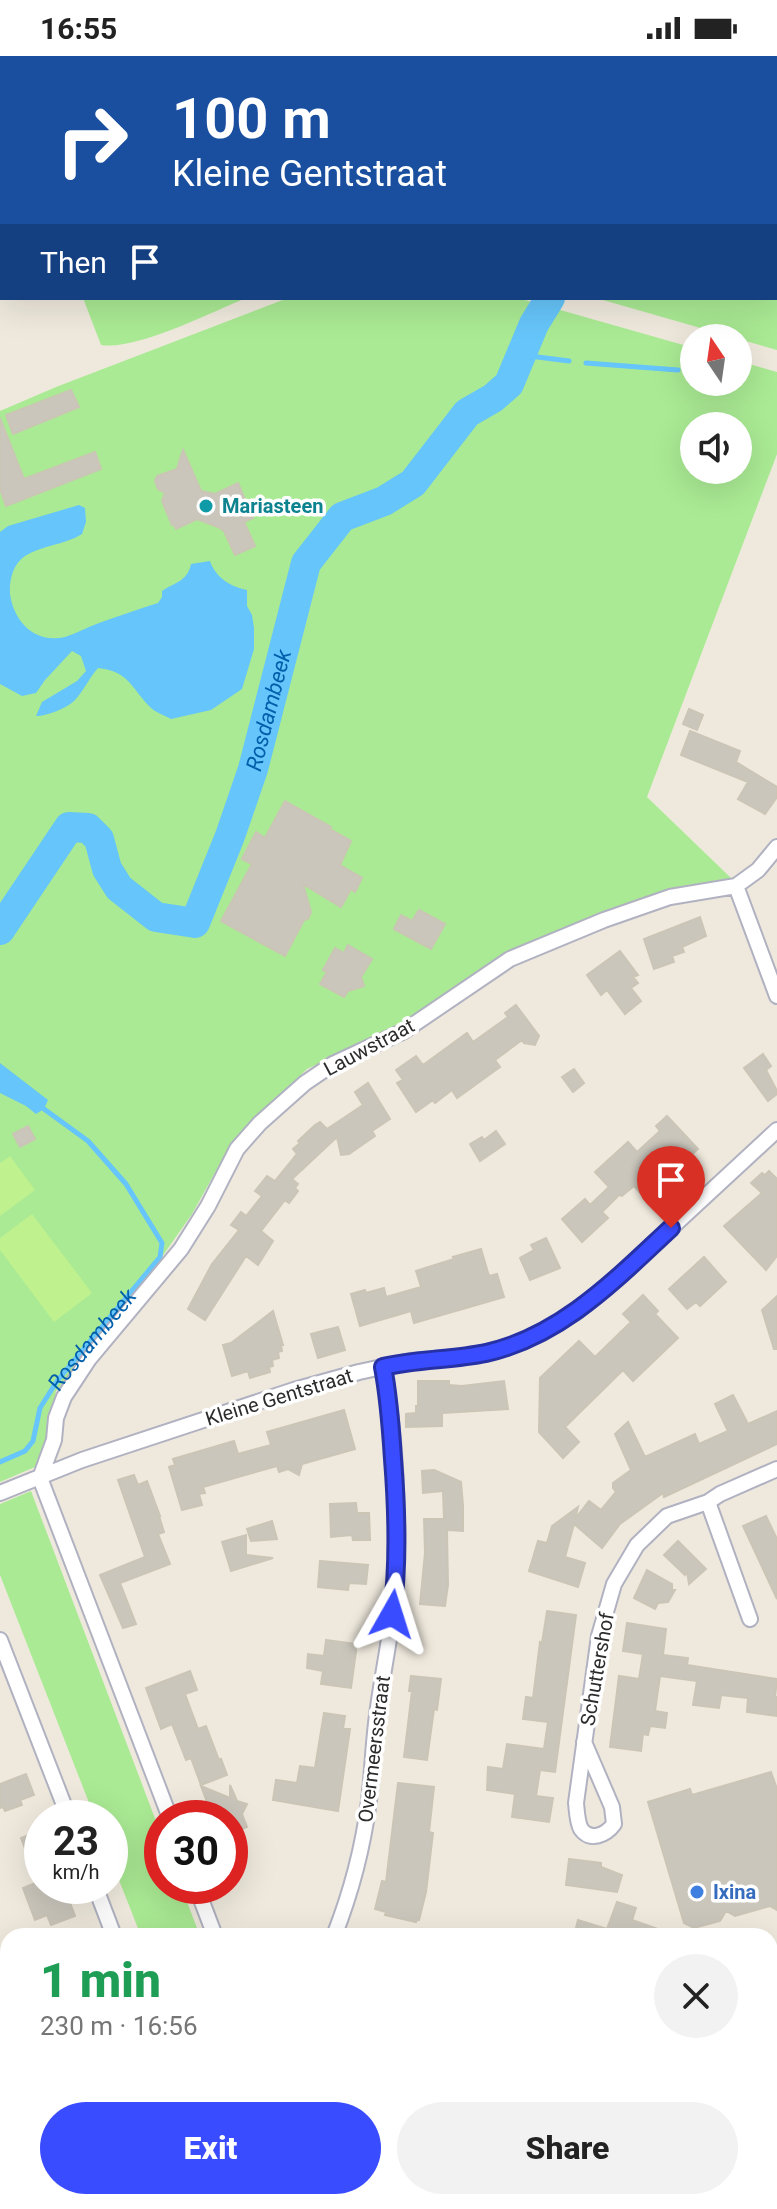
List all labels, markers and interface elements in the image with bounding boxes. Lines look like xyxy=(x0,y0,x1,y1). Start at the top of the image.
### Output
text: 16:55 xyxy=(40,11,117,46)
text: 100 m xyxy=(172,86,331,152)
icon: right xyxy=(40,88,144,192)
text: Kleine Gentstraat xyxy=(172,153,447,195)
icon: arrive xyxy=(123,240,167,284)
text: Then xyxy=(40,245,107,280)
north arrow xyxy=(680,324,752,396)
map controls xyxy=(680,324,752,484)
button: sound xyxy=(680,412,752,484)
place label: Mariasteen xyxy=(222,494,323,518)
marker: Mariasteen xyxy=(197,497,215,515)
water label: Rosdambeek xyxy=(241,646,296,773)
street label: Lauwstraat xyxy=(320,1013,418,1081)
pin xyxy=(637,1146,705,1228)
icon: arrive xyxy=(649,1158,693,1202)
water label: Rosdambeek xyxy=(42,1283,142,1394)
street label: Kleine Gentstraat xyxy=(202,1363,356,1431)
position arrow xyxy=(350,1572,434,1656)
street label: Schuttershof xyxy=(575,1610,619,1727)
street label: Overmeersstraat xyxy=(353,1674,395,1824)
speed limit sign: 30 xyxy=(144,1800,248,1904)
text: 23 xyxy=(53,1818,99,1865)
text: km/h xyxy=(53,1860,99,1884)
place label: Ixina xyxy=(713,1880,757,1904)
marker: Ixina xyxy=(688,1883,706,1901)
text: 1 min xyxy=(40,1952,161,2009)
button: close xyxy=(654,1954,738,2038)
text: 230 m · 16:56 xyxy=(40,2011,198,2041)
button: Exit xyxy=(40,2102,381,2194)
button: Share xyxy=(397,2102,738,2194)

